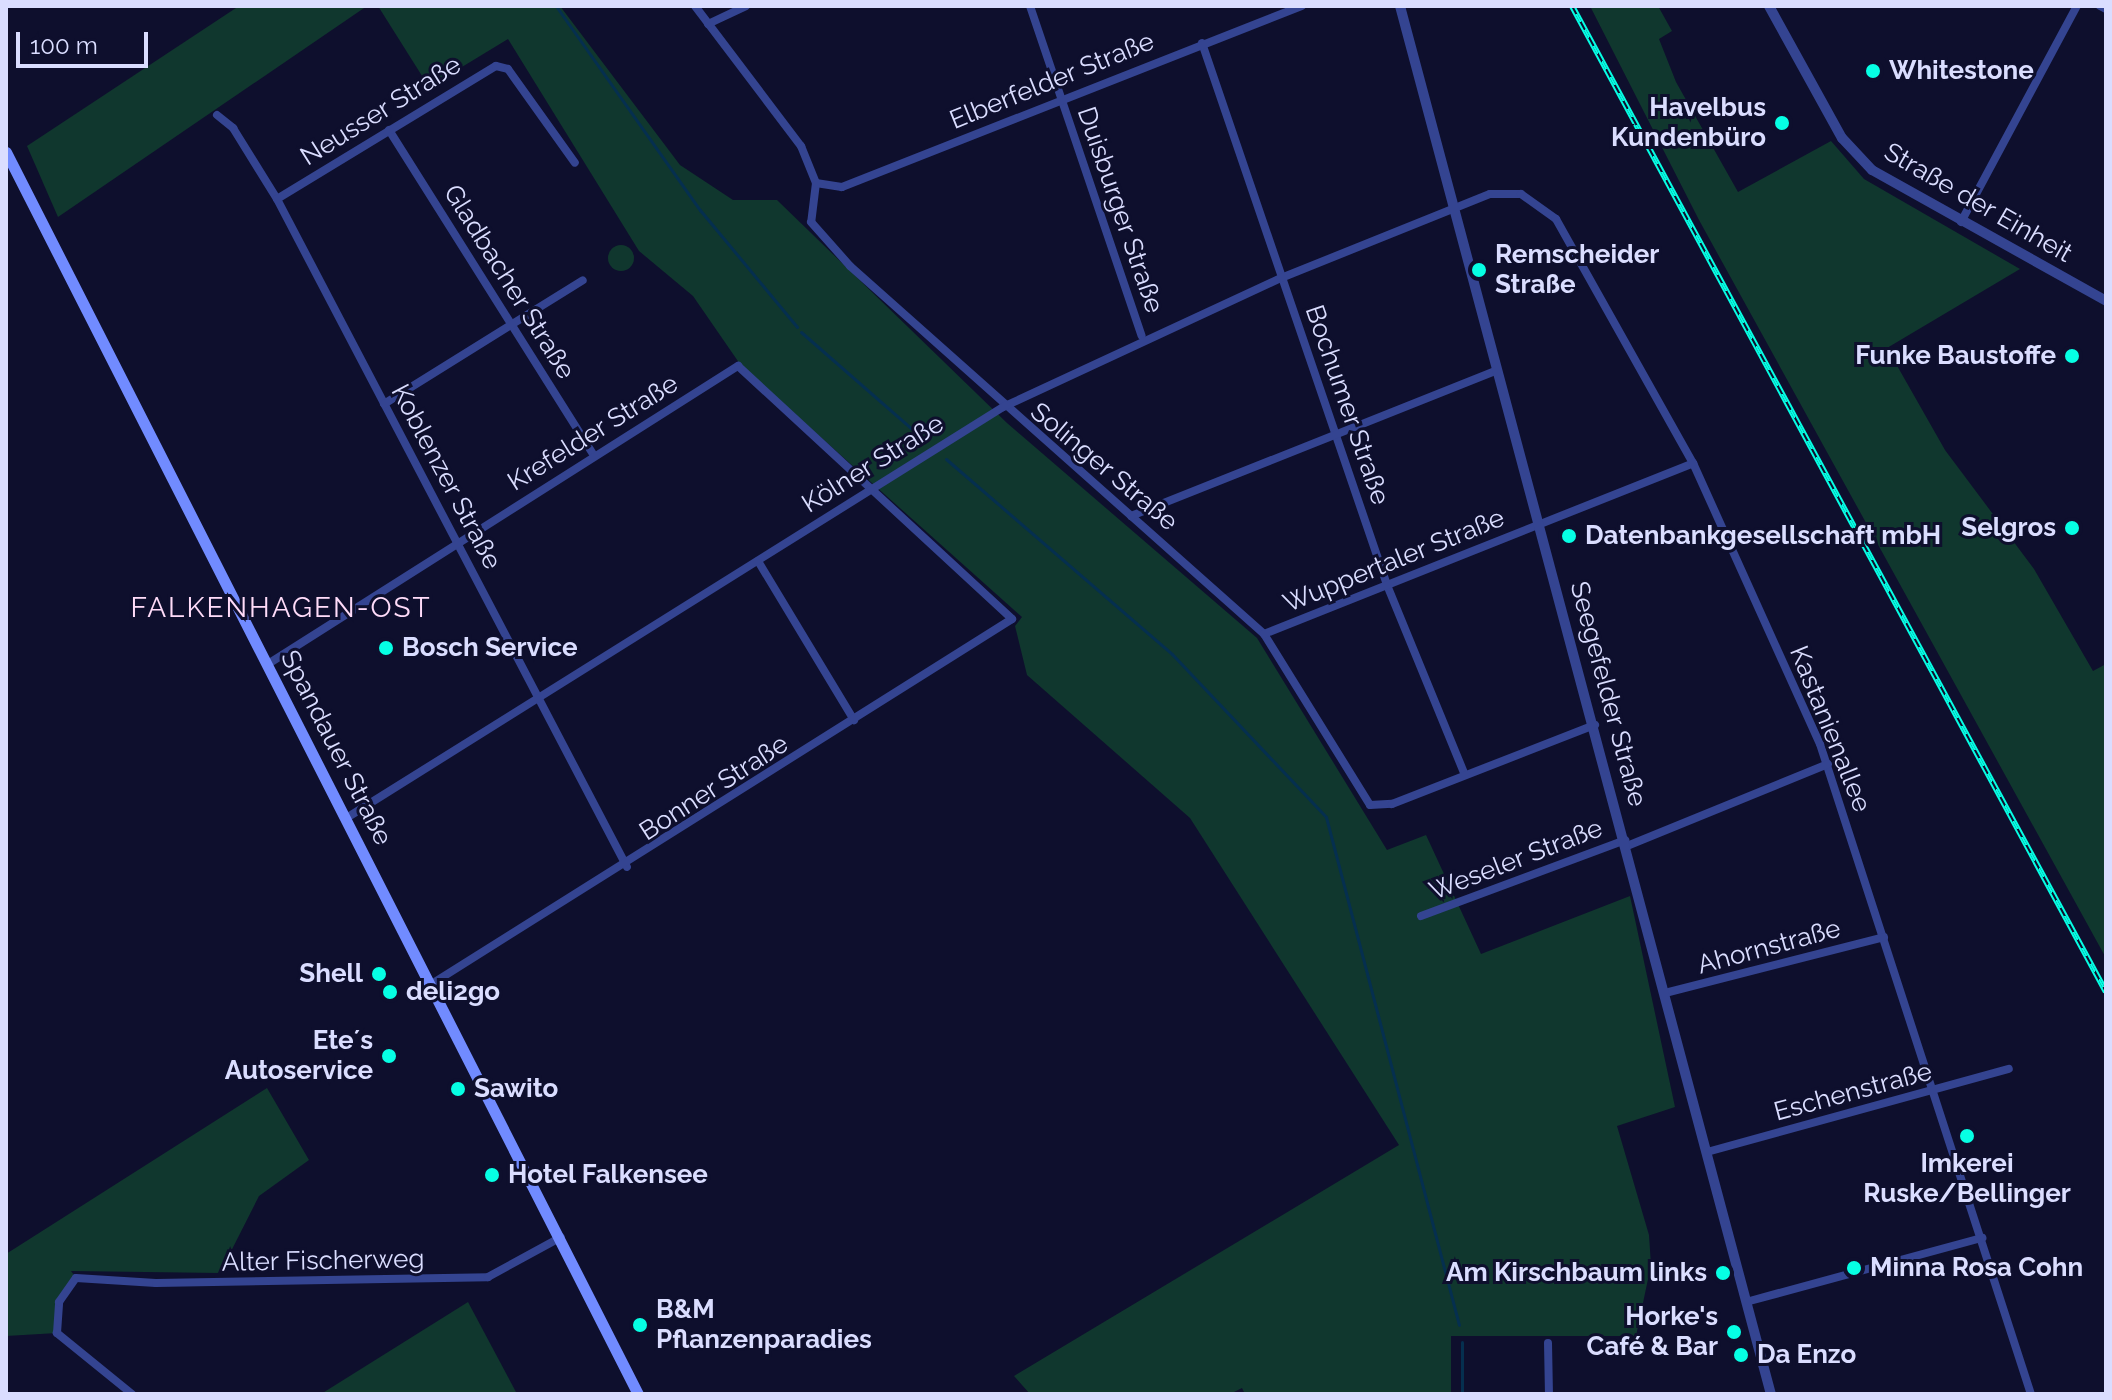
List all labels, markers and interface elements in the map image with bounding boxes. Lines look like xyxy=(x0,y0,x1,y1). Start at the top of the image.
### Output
scale bar xyxy=(20,16,152,66)
street label: Elberfelder Straße xyxy=(945,26,1159,136)
text: 100 m xyxy=(30,31,98,60)
street label: Neusser Straße xyxy=(295,49,467,173)
place label: Whitestone xyxy=(1889,55,2034,87)
marker: Whitestone xyxy=(1864,62,1882,80)
place label: Havelbus Kundenbüro xyxy=(1611,92,1766,154)
street label: Duisburger Straße xyxy=(1070,102,1170,318)
marker: Havelbus Kundenbüro xyxy=(1773,114,1791,132)
street label: Straße der Einheit xyxy=(1878,136,2078,270)
street label: Gladbacher Straße xyxy=(436,179,582,385)
place label: Remscheider Straße xyxy=(1495,239,1659,300)
marker: Remscheider Straße xyxy=(1470,261,1488,279)
street label: Bochumer Straße xyxy=(1298,301,1396,509)
place label: Funke Baustoffe xyxy=(1855,340,2056,372)
marker: Funke Baustoffe xyxy=(2063,347,2081,365)
street label: Krefelder Straße xyxy=(502,368,684,498)
street label: Koblenzer Straße xyxy=(384,379,508,575)
street label: Solinger Straße xyxy=(1024,396,1184,538)
street label: Kölner Straße xyxy=(796,408,950,520)
street label: Wuppertaler Straße xyxy=(1279,502,1509,620)
place label: Selgros xyxy=(1961,512,2056,544)
marker: Selgros xyxy=(2063,519,2081,537)
place label: Datenbankgesellschaft mbH xyxy=(1585,520,1941,552)
marker: Datenbankgesellschaft mbH xyxy=(1560,527,1578,545)
street label: Seegefelder Straße xyxy=(1563,578,1653,810)
district label: FALKENHAGEN-OST xyxy=(130,591,432,625)
place label: Bosch Service xyxy=(402,632,577,664)
marker: Bosch Service xyxy=(377,639,395,657)
street label: Kastanienallee xyxy=(1782,641,1878,817)
street label: Spandauer Straße xyxy=(273,645,399,851)
street label: Bonner Straße xyxy=(634,728,794,848)
street label: Weseler Straße xyxy=(1425,813,1607,907)
street label: Ahornstraße xyxy=(1694,913,1844,981)
place label: Shell xyxy=(299,958,363,990)
marker: Shell xyxy=(370,965,388,983)
place label: deli2go xyxy=(406,976,500,1008)
marker: deli2go xyxy=(381,983,399,1001)
place label: Ete´s Autoservice xyxy=(225,1025,373,1086)
marker: Ete´s Autoservice xyxy=(380,1047,398,1065)
street label: Eschenstraße xyxy=(1771,1056,1935,1128)
place label: Sawito xyxy=(474,1073,558,1105)
marker: Sawito xyxy=(449,1080,467,1098)
marker: Imkerei Ruske/Bellinger xyxy=(1958,1127,1976,1145)
place label: Imkerei Ruske/Bellinger xyxy=(1863,1148,2071,1210)
place label: Hotel Falkensee xyxy=(508,1159,709,1191)
marker: Hotel Falkensee xyxy=(483,1166,501,1184)
street label: Alter Fischerweg xyxy=(221,1244,425,1278)
place label: Minna Rosa Cohn xyxy=(1870,1252,2083,1284)
place label: Am Kirschbaum links xyxy=(1446,1257,1707,1289)
marker: Minna Rosa Cohn xyxy=(1845,1259,1863,1277)
marker: Am Kirschbaum links xyxy=(1714,1264,1732,1282)
place label: B&M Pflanzenparadies xyxy=(656,1294,872,1356)
place label: Horke's Café & Bar xyxy=(1587,1301,1718,1362)
marker: B&M Pflanzenparadies xyxy=(631,1316,649,1334)
marker: Horke's Café & Bar xyxy=(1725,1323,1743,1341)
place label: Da Enzo xyxy=(1757,1339,1856,1371)
marker: Da Enzo xyxy=(1732,1346,1750,1364)

